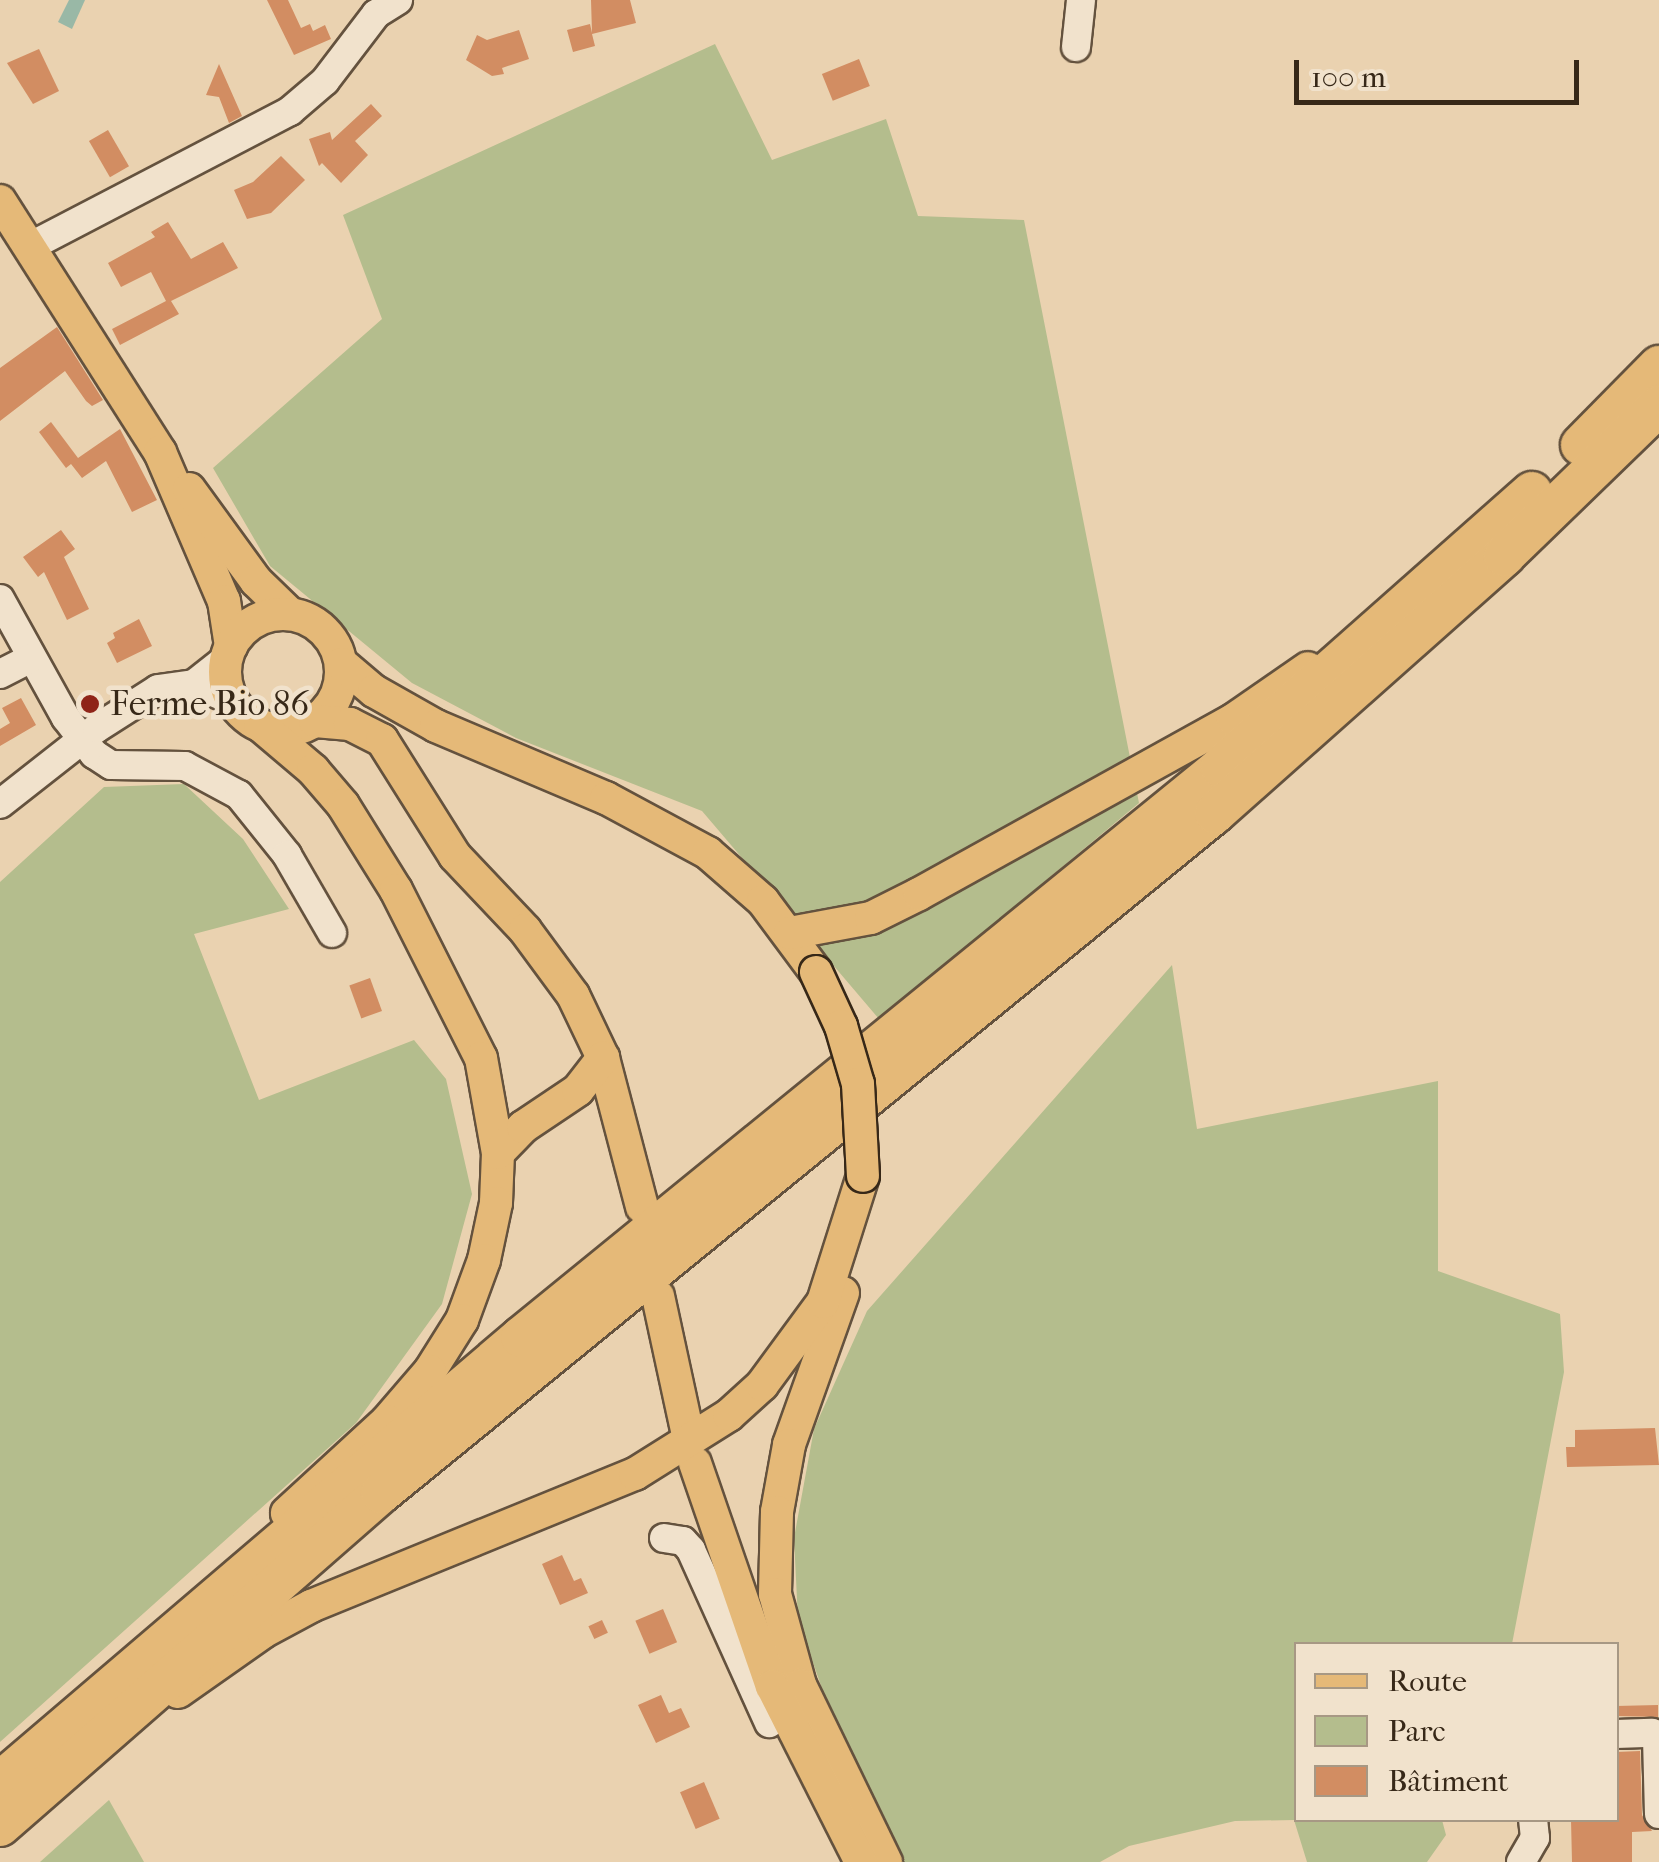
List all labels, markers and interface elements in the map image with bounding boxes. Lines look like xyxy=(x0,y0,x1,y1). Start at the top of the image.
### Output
scale bar xyxy=(1299,40,1584,102)
text: 100 m xyxy=(1311,60,1386,95)
place label: Ferme Bio 86 xyxy=(110,683,309,725)
marker: Ferme Bio 86 xyxy=(79,693,101,715)
legend xyxy=(1294,1642,1619,1822)
text: Route xyxy=(1388,1664,1467,1699)
text: Parc xyxy=(1388,1714,1446,1749)
text: Bâtiment xyxy=(1388,1764,1509,1799)

